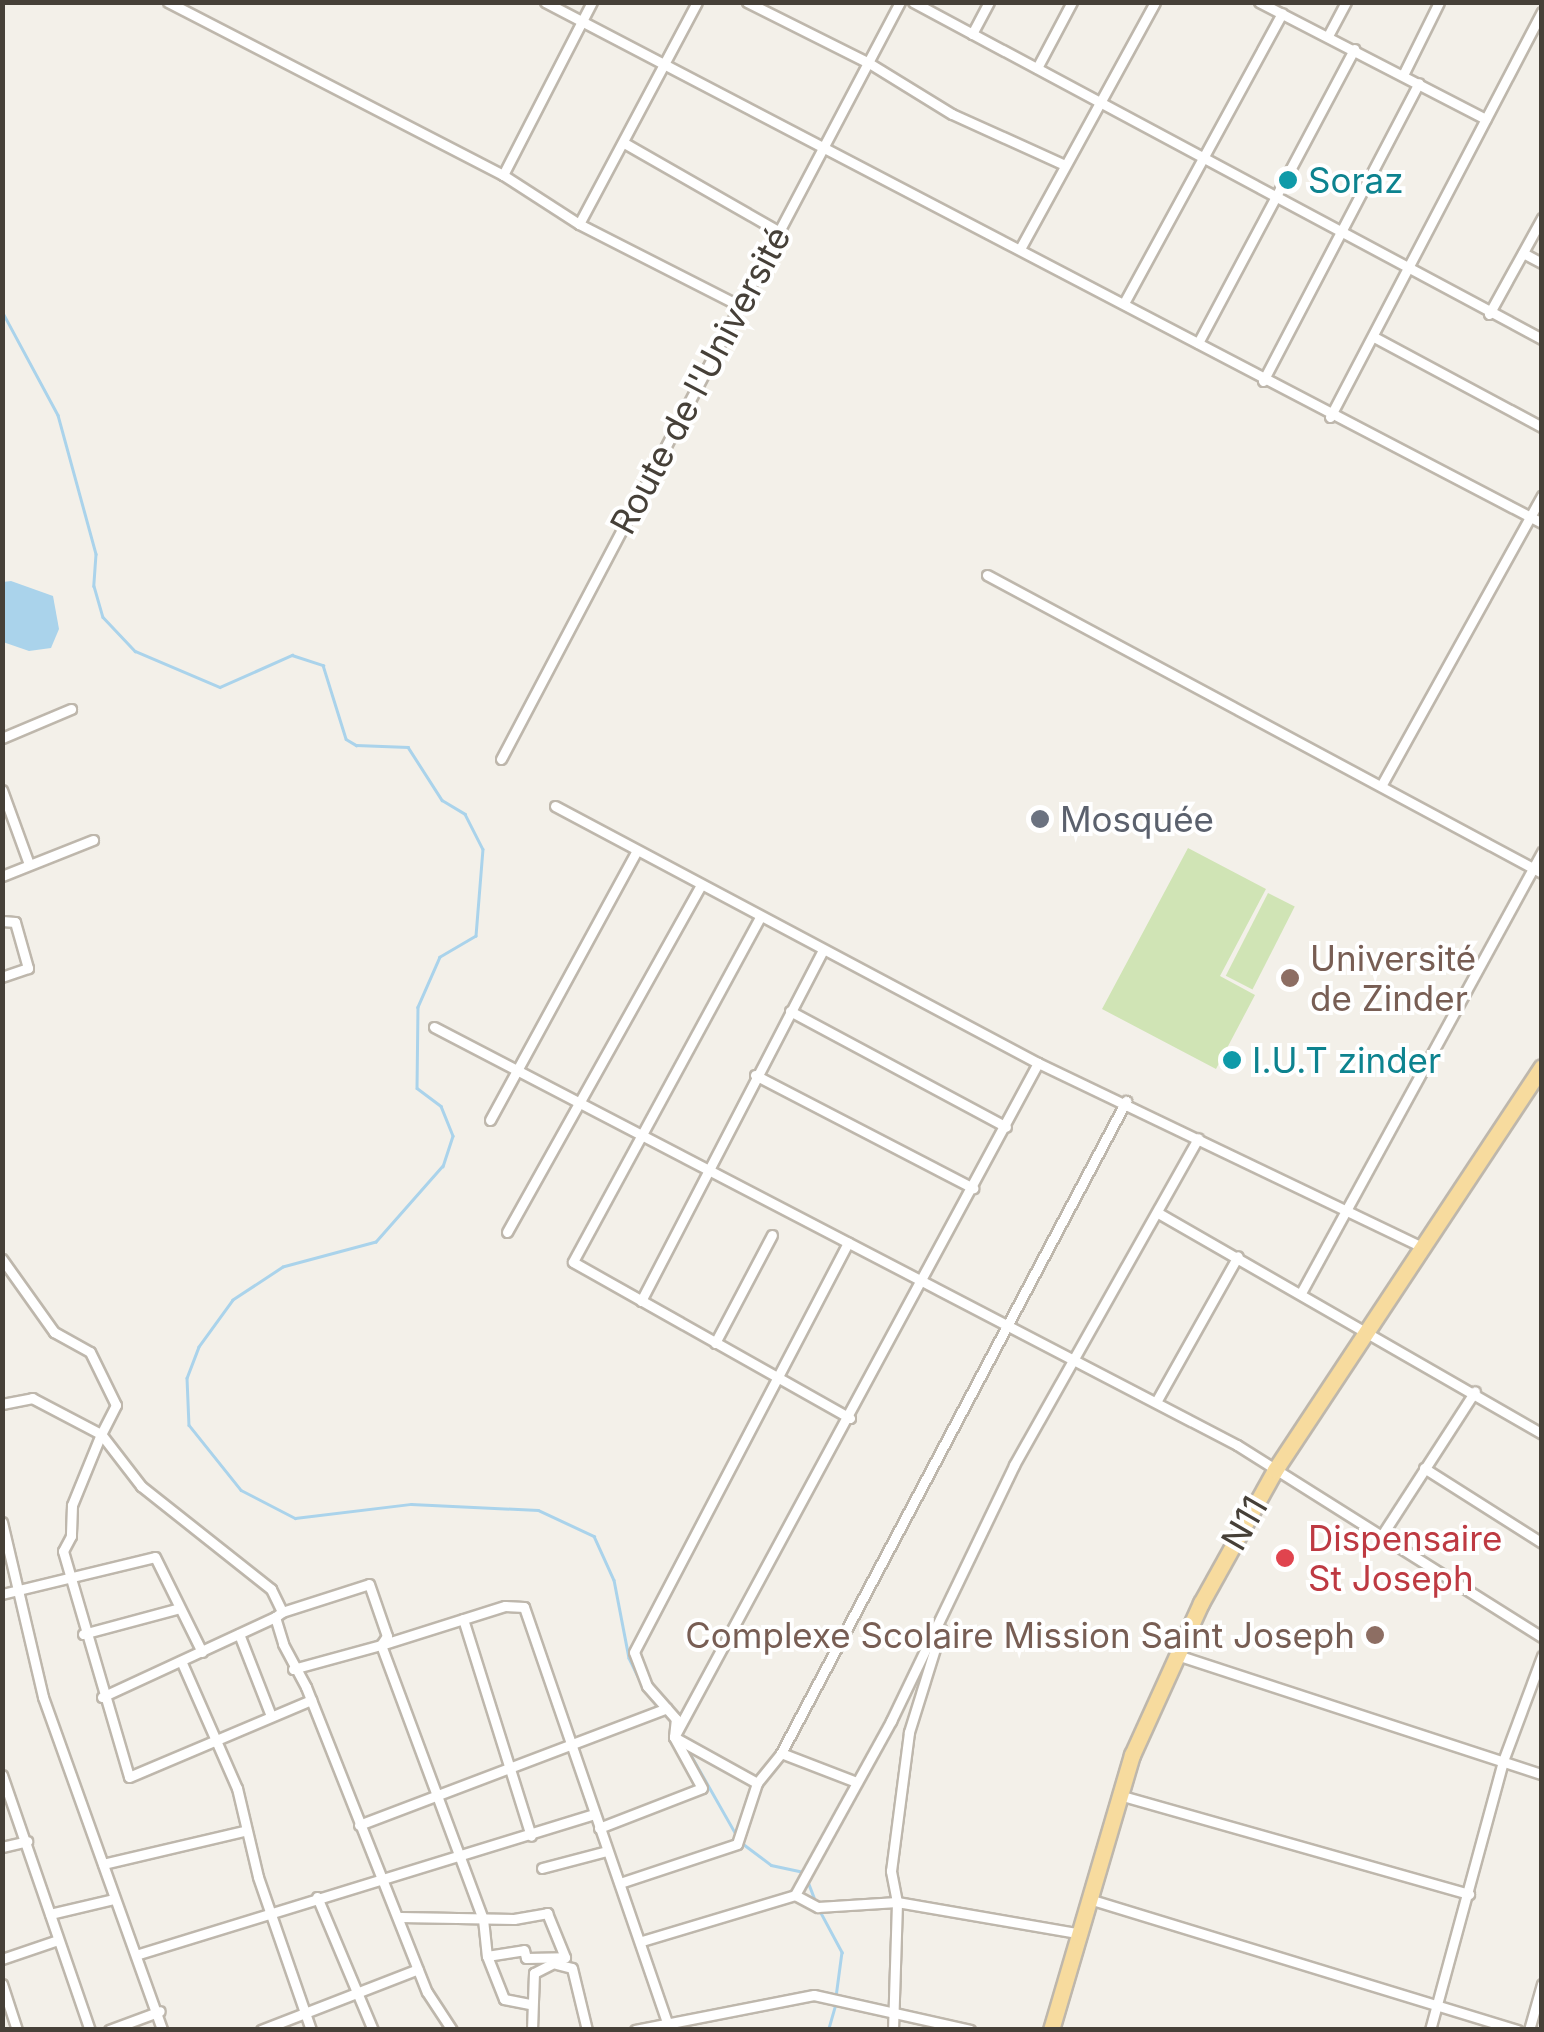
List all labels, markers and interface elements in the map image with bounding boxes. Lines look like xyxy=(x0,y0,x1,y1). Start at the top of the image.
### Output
place label: Soraz xyxy=(1308,159,1404,201)
marker: Soraz xyxy=(1277,169,1299,191)
street label: Route de l'Université xyxy=(601,219,799,541)
place label: Mosquée xyxy=(1060,798,1214,840)
marker: Mosquée xyxy=(1029,808,1051,830)
place label: Université de Zinder xyxy=(1310,937,1476,1019)
marker: Université de Zinder xyxy=(1279,967,1301,989)
place label: I.U.T zinder xyxy=(1252,1039,1441,1081)
marker: I.U.T zinder xyxy=(1221,1049,1243,1071)
street label: N11 xyxy=(1212,1489,1276,1557)
place label: Dispensaire St Joseph xyxy=(1308,1517,1502,1599)
marker: Dispensaire St Joseph xyxy=(1272,1545,1298,1571)
place label: Complexe Scolaire Mission Saint Joseph xyxy=(685,1614,1355,1656)
marker: Complexe Scolaire Mission Saint Joseph xyxy=(1364,1624,1386,1646)

